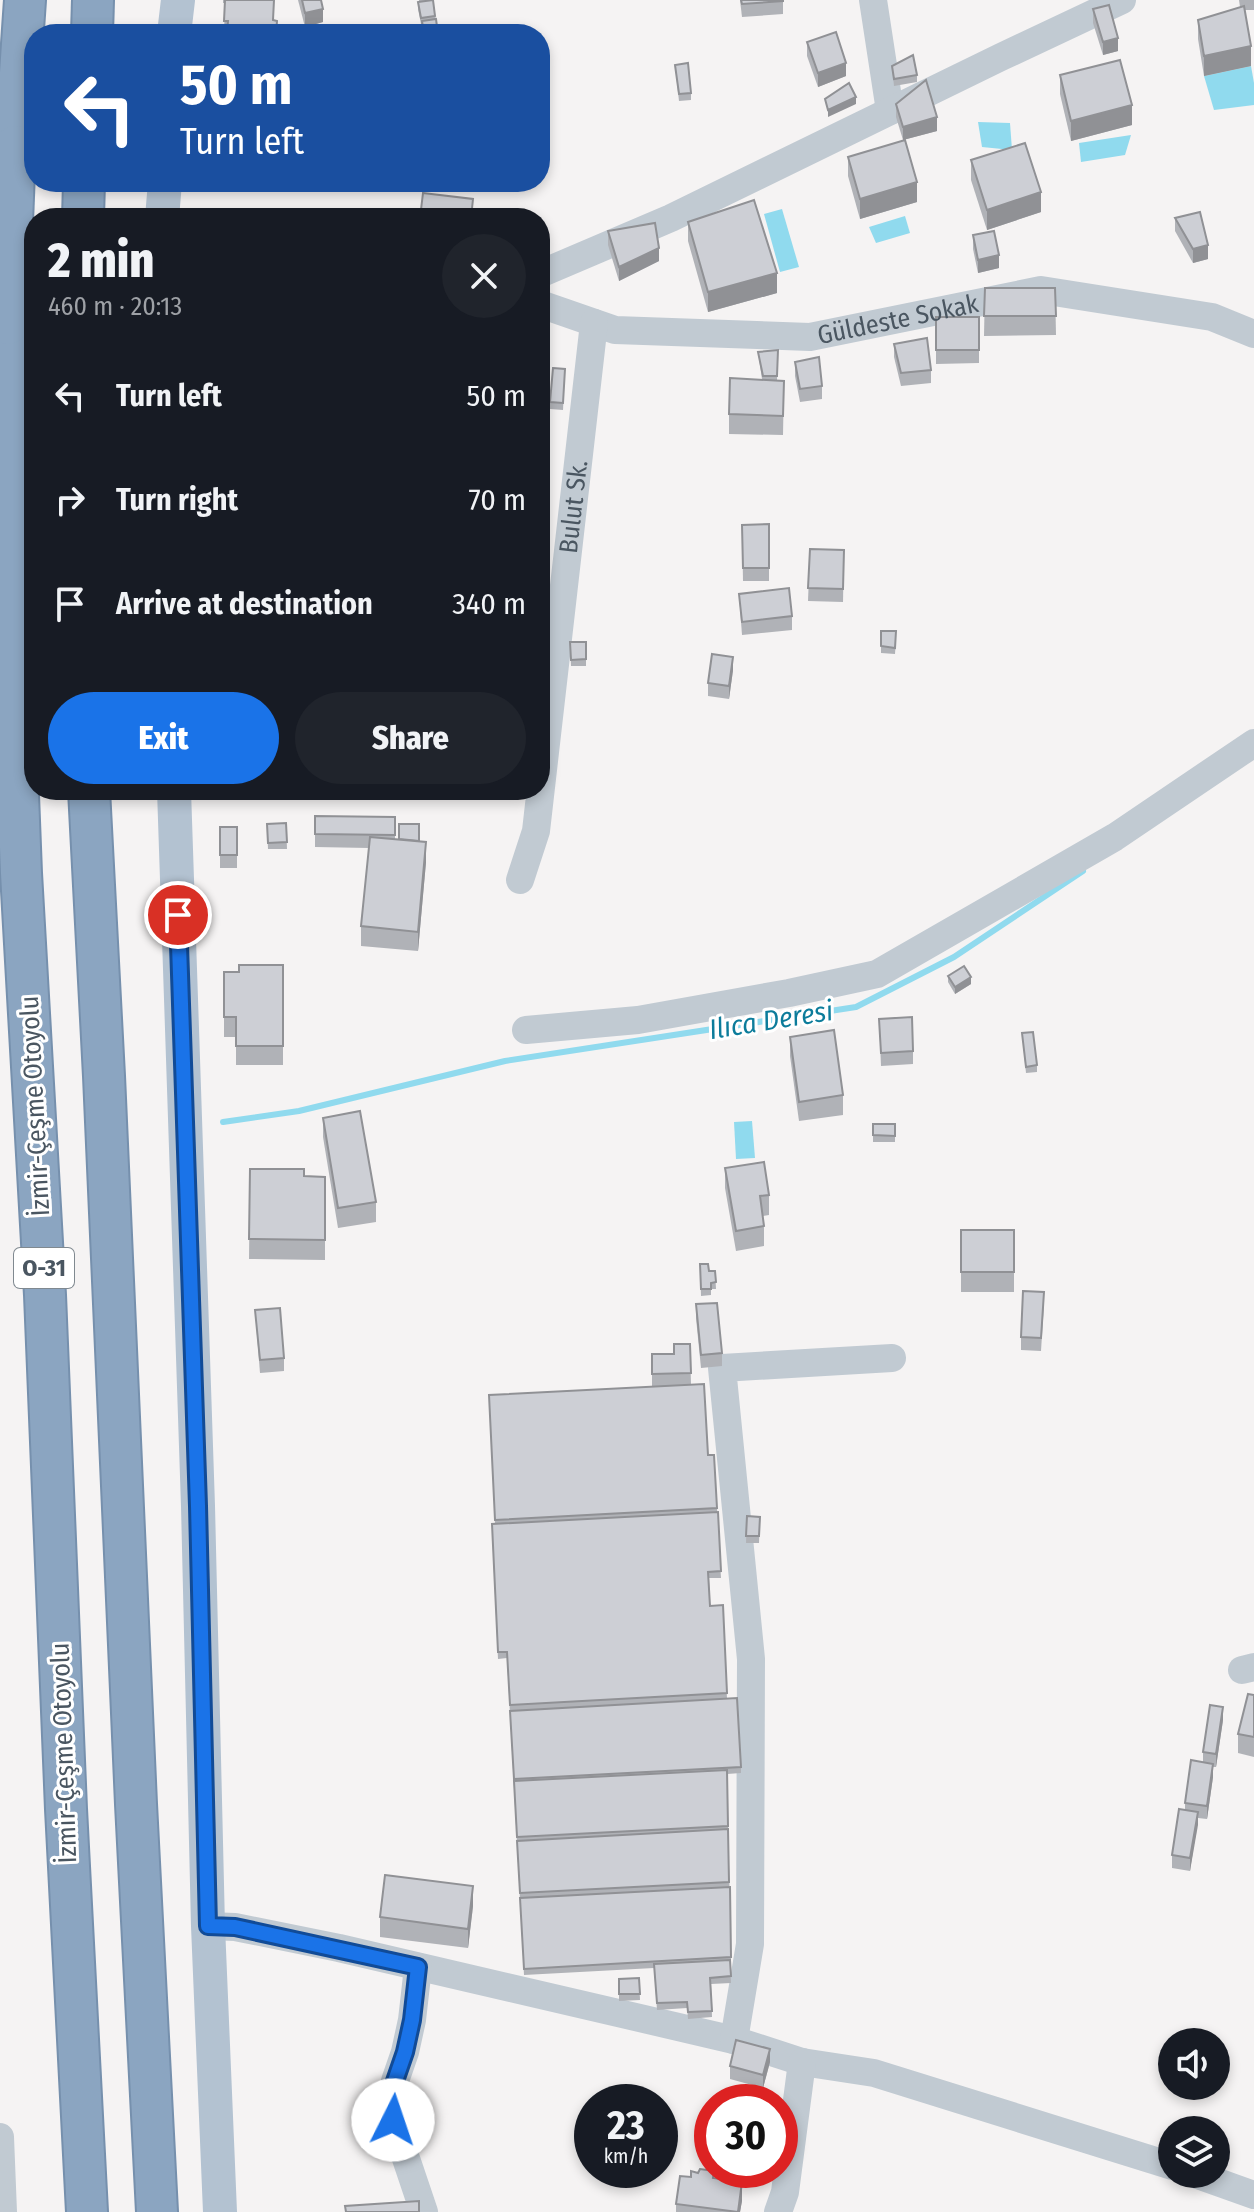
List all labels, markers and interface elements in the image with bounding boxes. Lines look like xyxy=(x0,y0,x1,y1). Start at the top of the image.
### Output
text: 50 m xyxy=(180,52,292,119)
icon: left xyxy=(48,56,152,160)
text: Turn left xyxy=(180,120,304,164)
text: 2 min xyxy=(48,232,154,290)
button: close xyxy=(442,234,526,318)
street label: Güldeste Sokak xyxy=(815,287,982,351)
text: 460 m · 20:13 xyxy=(48,291,182,322)
icon: left xyxy=(48,374,92,418)
text: Turn left xyxy=(116,378,222,414)
text: 50 m xyxy=(466,378,526,414)
street label: Bulut Sk. xyxy=(552,458,594,555)
icon: right xyxy=(48,478,92,522)
text: Turn right xyxy=(116,482,238,518)
text: 70 m xyxy=(468,482,526,518)
icon: arrive xyxy=(48,582,92,626)
text: Arrive at destination xyxy=(116,586,373,622)
text: 340 m xyxy=(452,586,526,622)
button: Exit xyxy=(48,692,279,784)
button: Share xyxy=(295,692,526,784)
pin xyxy=(144,881,212,949)
icon: arrive xyxy=(156,893,200,937)
water label: Ilıca Deresi xyxy=(707,994,835,1046)
street label: İzmir-Çeşme Otoyolu xyxy=(14,995,56,1217)
road number: O-31 xyxy=(14,1248,74,1288)
street label: İzmir-Çeşme Otoyolu xyxy=(45,1642,83,1864)
map controls xyxy=(1158,2028,1230,2188)
button: sound xyxy=(1158,2028,1230,2100)
position arrow xyxy=(351,2078,435,2162)
speed limit sign: 30 xyxy=(694,2084,798,2188)
text: 23 xyxy=(607,2102,645,2150)
button: layers xyxy=(1158,2116,1230,2188)
text: km/h xyxy=(604,2144,648,2168)

